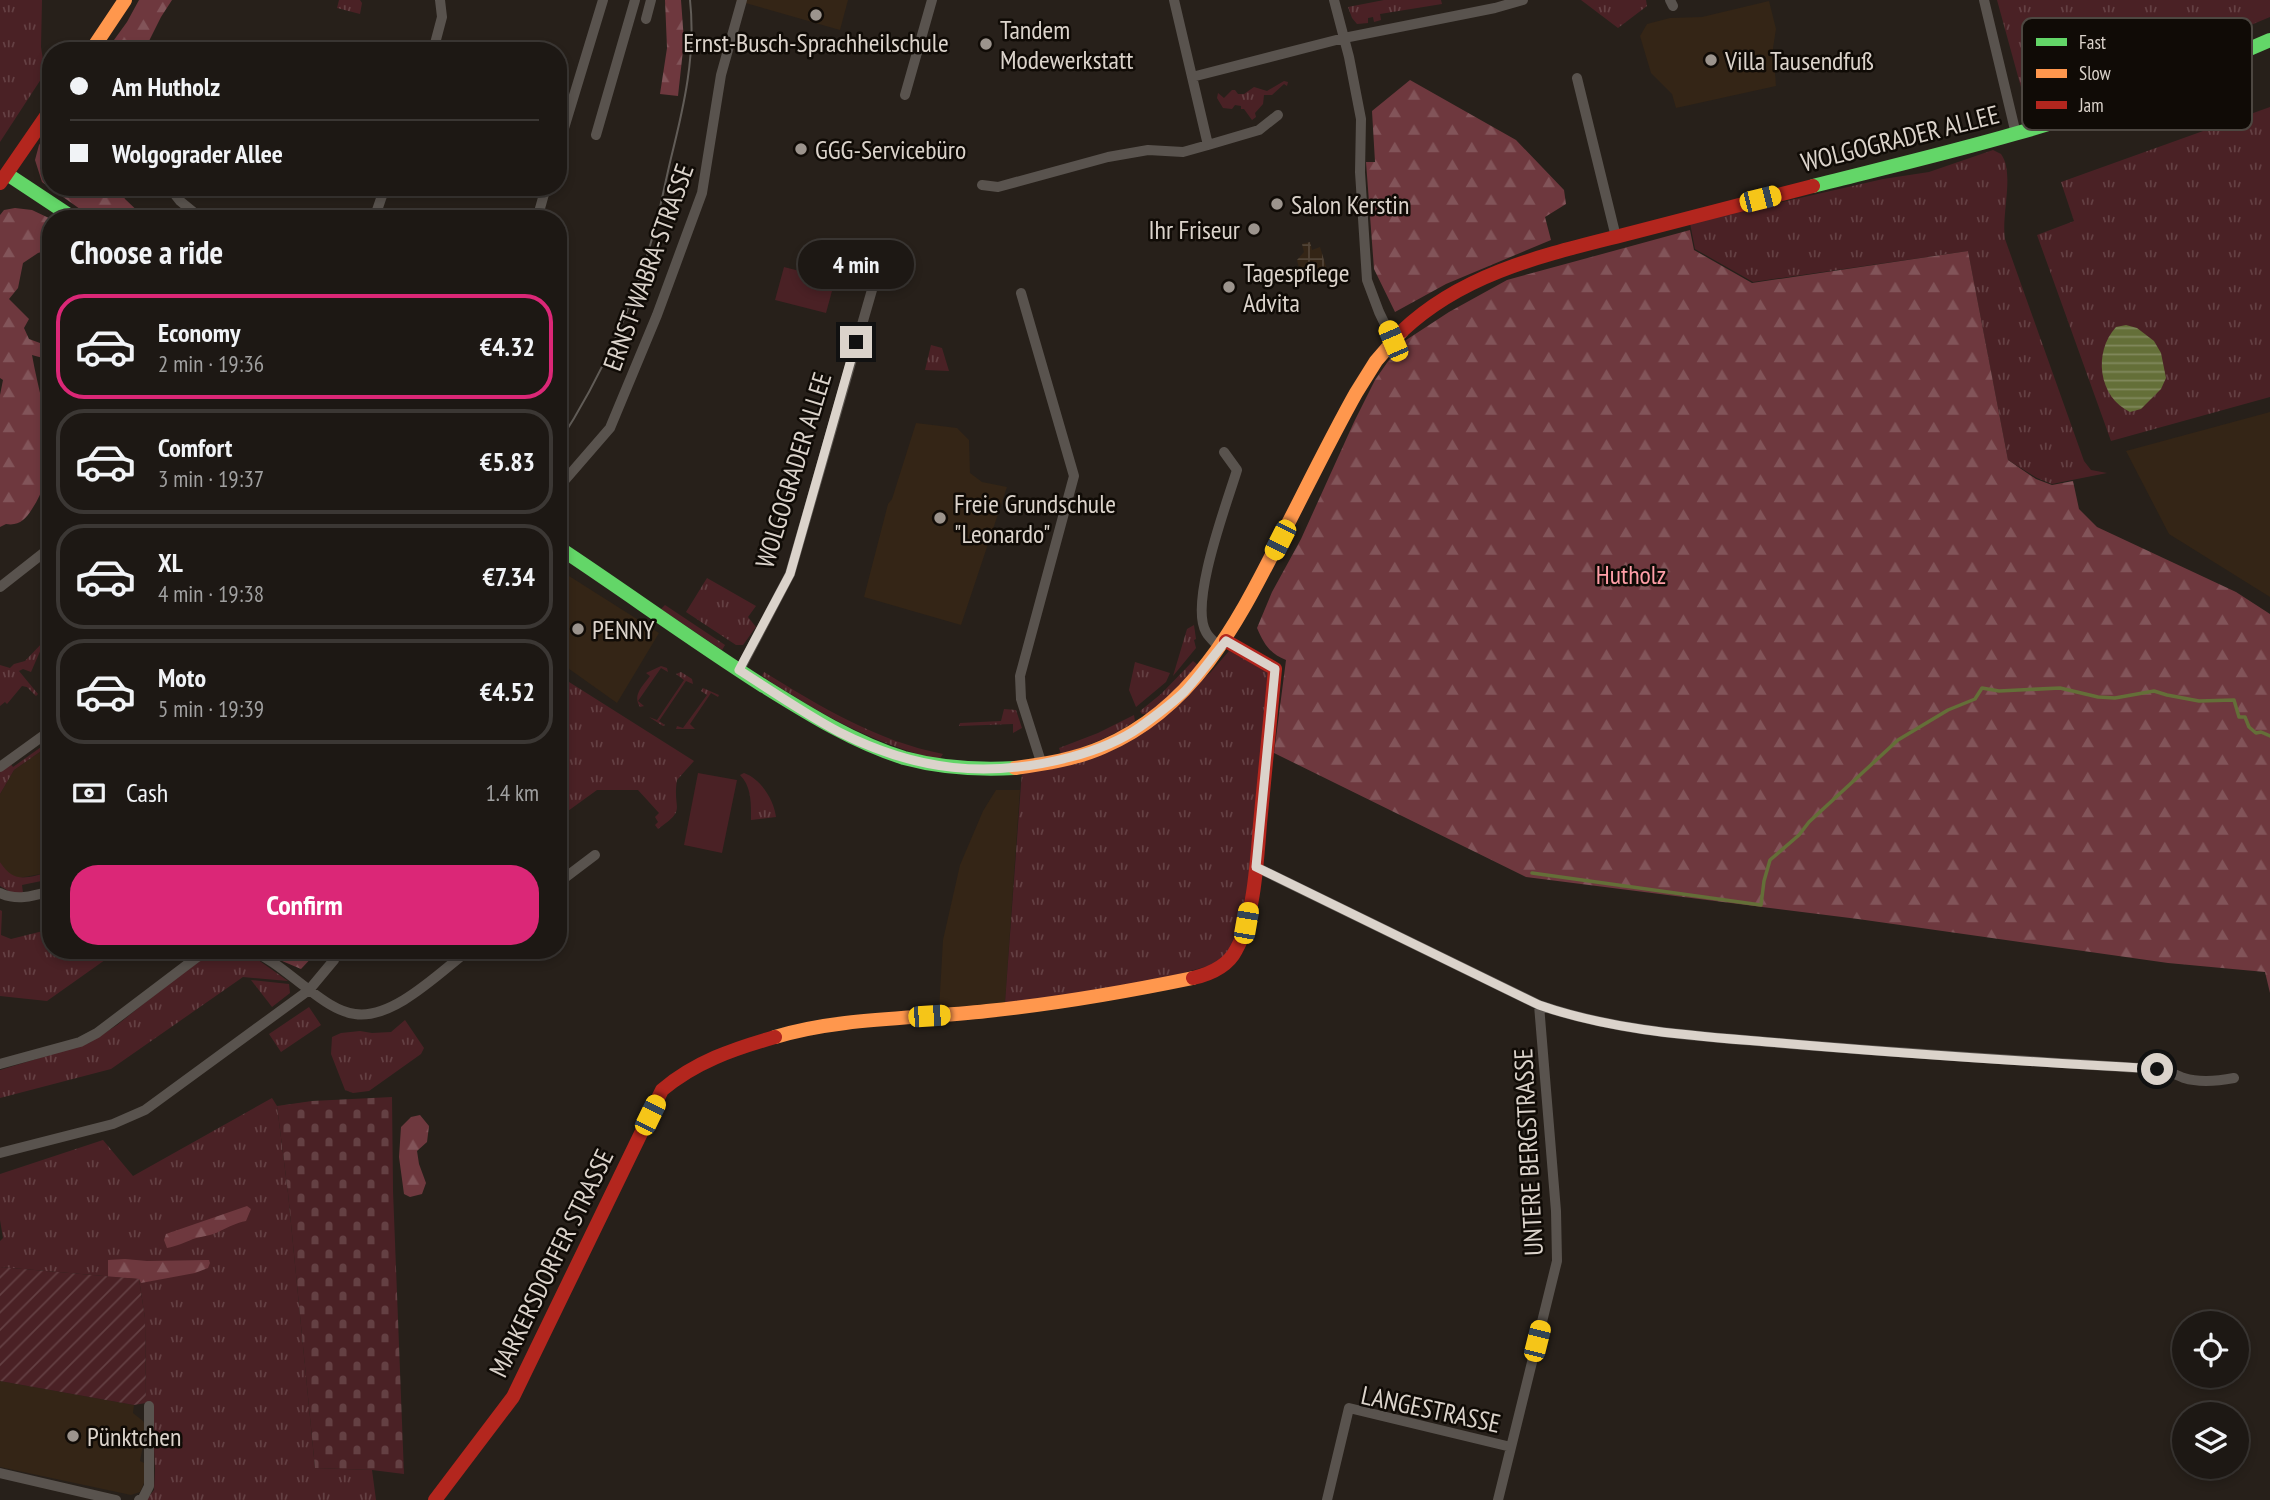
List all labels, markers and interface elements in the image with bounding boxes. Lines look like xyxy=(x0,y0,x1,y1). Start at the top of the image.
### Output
marker: Ernst-Busch-Sprachheilschule xyxy=(808,7,824,23)
place label: Tandem Modewerkstatt xyxy=(1000,13,1133,76)
legend xyxy=(2022,18,2252,130)
place label: Ernst-Busch-Sprachheilschule xyxy=(683,26,949,59)
text: Fast xyxy=(2079,30,2107,54)
marker: Tandem Modewerkstatt xyxy=(978,36,994,52)
place label: Villa Tausendfuß xyxy=(1724,44,1874,77)
marker: Villa Tausendfuß xyxy=(1703,52,1719,68)
text: Slow xyxy=(2079,61,2112,85)
text: Am Hutholz xyxy=(112,70,220,103)
text: Jam xyxy=(2078,93,2104,117)
street label: WOLGOGRADER ALLEE xyxy=(1798,97,2002,179)
place label: GGG-Servicebüro xyxy=(815,133,966,166)
text: Wolgograder Allee xyxy=(112,137,283,170)
marker: GGG-Servicebüro xyxy=(793,141,809,157)
street label: ERNST-WABRA-STRASSE xyxy=(595,159,701,375)
car xyxy=(1738,184,1783,214)
place label: Salon Kerstin xyxy=(1291,188,1409,221)
marker: Salon Kerstin xyxy=(1269,196,1285,212)
place label: Ihr Friseur xyxy=(1148,213,1240,246)
marker: Ihr Friseur xyxy=(1246,221,1262,237)
text: Choose a ride xyxy=(70,231,223,273)
callout: 4 min xyxy=(798,240,914,290)
text: 4 min xyxy=(833,250,879,279)
place label: Tagespflege Advita xyxy=(1243,256,1350,319)
marker: Tagespflege Advita xyxy=(1221,279,1237,295)
icon: car xyxy=(74,315,137,378)
text: Economy xyxy=(158,316,240,349)
car xyxy=(1376,318,1411,364)
route end xyxy=(840,326,872,358)
text: €4.32 xyxy=(480,330,535,363)
text: 2 min · 19:36 xyxy=(158,349,264,378)
street label: WOLGOGRADER ALLEE xyxy=(748,368,838,572)
icon: car xyxy=(74,430,137,493)
text: Comfort xyxy=(158,431,232,464)
text: €5.83 xyxy=(480,445,535,478)
text: 3 min · 19:37 xyxy=(158,464,264,493)
place label: Freie Grundschule "Leonardo" xyxy=(954,487,1116,550)
marker: Freie Grundschule "Leonardo" xyxy=(932,510,948,526)
car xyxy=(1262,517,1299,563)
icon: car xyxy=(74,545,137,608)
text: XL xyxy=(158,546,183,579)
park label: Hutholz xyxy=(1596,558,1666,591)
text: €7.34 xyxy=(482,560,535,593)
text: 4 min · 19:38 xyxy=(158,579,264,608)
place label: PENNY xyxy=(592,613,655,646)
marker: PENNY xyxy=(570,621,586,637)
icon: car xyxy=(74,660,137,723)
text: Moto xyxy=(158,661,206,694)
text: €4.52 xyxy=(480,675,535,708)
text: 5 min · 19:39 xyxy=(158,694,264,723)
icon: cash xyxy=(70,774,108,812)
text: Cash xyxy=(126,776,168,809)
text: 1.4 km xyxy=(485,778,539,807)
button: Confirm xyxy=(70,865,539,945)
car xyxy=(1233,900,1260,946)
car xyxy=(908,1004,951,1028)
street label: UNTERE BERGSTRASSE xyxy=(1506,1047,1550,1257)
route start xyxy=(2141,1053,2173,1085)
car xyxy=(632,1092,669,1138)
street label: MARKERSDORFER STRASSE xyxy=(481,1144,621,1382)
map controls xyxy=(2172,1311,2249,1479)
button: locate xyxy=(2172,1311,2249,1388)
car xyxy=(1522,1318,1553,1364)
street label: LANGESTRASSE xyxy=(1358,1378,1504,1440)
button: layers xyxy=(2172,1402,2249,1479)
place label: Pünktchen xyxy=(87,1420,181,1453)
marker: Pünktchen xyxy=(65,1428,81,1444)

